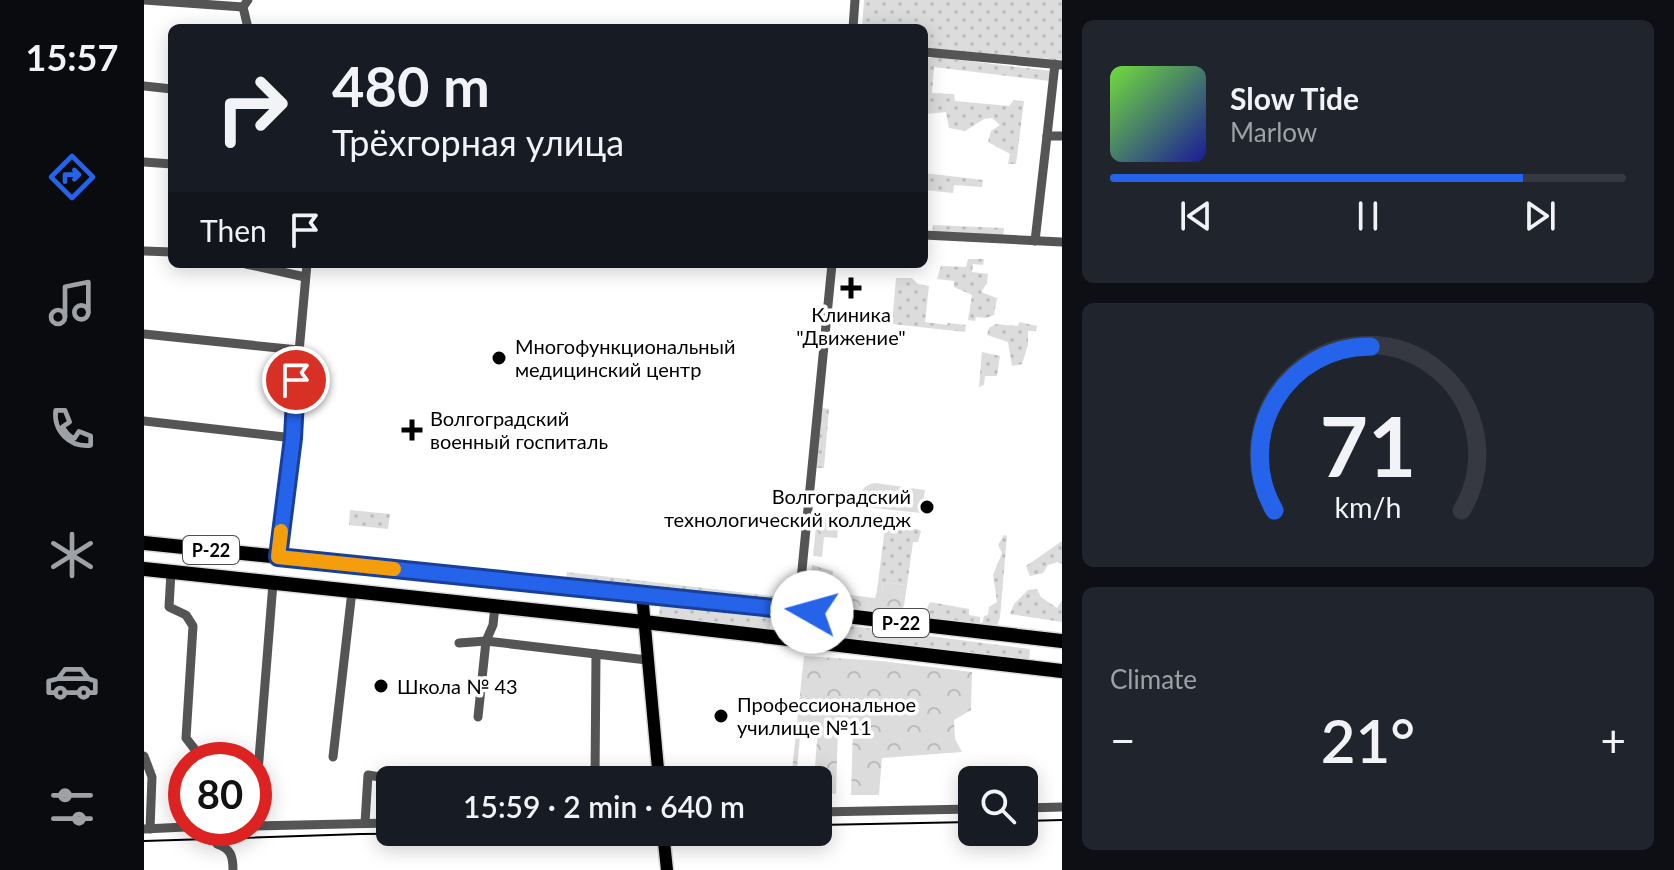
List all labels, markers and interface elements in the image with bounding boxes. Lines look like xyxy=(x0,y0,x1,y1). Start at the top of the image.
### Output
text: 15:57 xyxy=(26,35,118,79)
text: 480 m xyxy=(332,52,490,119)
icon: right xyxy=(200,56,304,160)
text: Slow Tide xyxy=(1230,80,1359,116)
text: Marlow xyxy=(1230,116,1317,148)
text: Трёхгорная улица xyxy=(332,120,624,164)
icon: directions xyxy=(44,149,100,205)
icon: previous xyxy=(1174,194,1218,238)
icon: pause xyxy=(1346,194,1390,238)
icon: next xyxy=(1518,194,1562,238)
icon: arrive xyxy=(283,208,327,252)
text: Then xyxy=(200,212,267,248)
icon: music xyxy=(44,275,100,331)
marker: Клиника "Движение" xyxy=(840,277,862,299)
place label: Клиника "Движение" xyxy=(796,302,906,349)
place label: Многофункциональный медицинский центр xyxy=(515,334,735,381)
pin xyxy=(262,346,330,414)
marker: Многофункциональный медицинский центр xyxy=(490,349,508,367)
icon: arrive xyxy=(274,358,318,402)
text: 71 xyxy=(1320,395,1416,495)
icon: phone xyxy=(44,401,100,457)
place label: Волгоградский военный госпиталь xyxy=(430,406,608,453)
marker: Волгоградский военный госпиталь xyxy=(401,419,423,441)
place label: Волгоградский технологический колледж xyxy=(664,484,911,531)
text: km/h xyxy=(1335,490,1401,524)
marker: Волгоградский технологический колледж xyxy=(918,498,936,516)
icon: climate xyxy=(44,527,100,583)
road number: Р-22 xyxy=(183,536,239,564)
position arrow xyxy=(770,570,854,654)
road number: Р-22 xyxy=(873,609,929,637)
icon: car xyxy=(44,653,100,709)
text: Climate xyxy=(1110,663,1197,695)
place label: Школа № 43 xyxy=(397,674,518,698)
marker: Школа № 43 xyxy=(372,677,390,695)
place label: Профессиональное училище №11 xyxy=(737,692,916,739)
text: 21° xyxy=(1321,704,1415,776)
marker: Профессиональное училище №11 xyxy=(712,707,730,725)
text: − xyxy=(1110,714,1136,766)
text: + xyxy=(1600,714,1626,766)
speed limit sign: 80 xyxy=(168,742,272,846)
map controls xyxy=(958,766,1038,846)
button: search xyxy=(958,766,1038,846)
icon: filters xyxy=(44,779,100,835)
text: 15:59 · 2 min · 640 m xyxy=(463,788,745,824)

